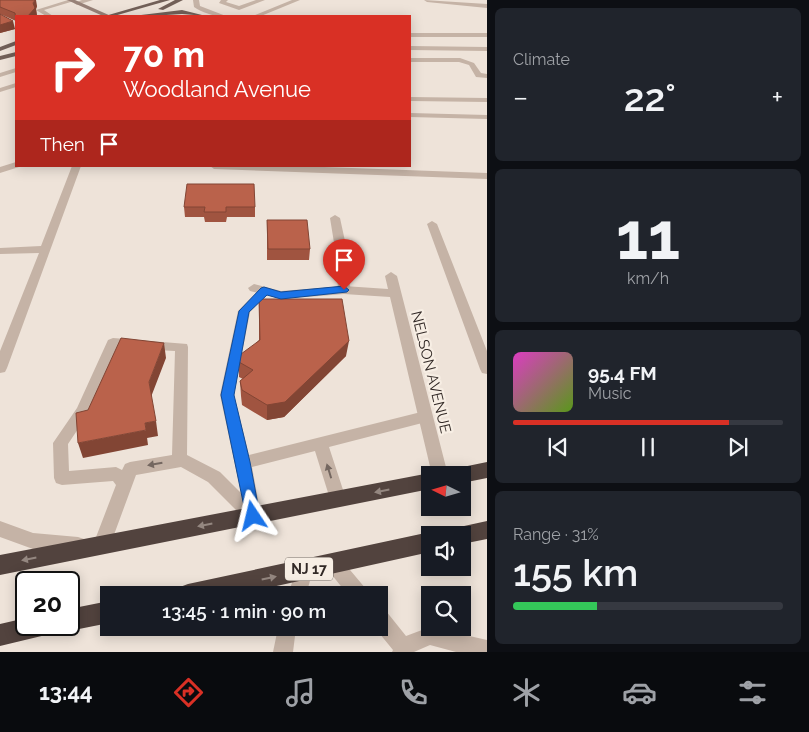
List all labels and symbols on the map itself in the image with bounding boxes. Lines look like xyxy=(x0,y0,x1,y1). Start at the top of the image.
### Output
pin xyxy=(323,239,365,290)
street label: NELSON AVENUE xyxy=(407,309,455,435)
one-way arrow xyxy=(146,461,162,469)
one-way arrow xyxy=(325,464,332,479)
north arrow xyxy=(421,466,471,516)
one-way arrow xyxy=(374,487,390,495)
position arrow xyxy=(226,489,278,541)
one-way arrow xyxy=(197,521,213,529)
one-way arrow xyxy=(20,556,36,564)
road number: NJ 17 xyxy=(285,558,333,580)
speed limit sign: 20 xyxy=(15,571,80,636)
one-way arrow xyxy=(262,573,278,581)

